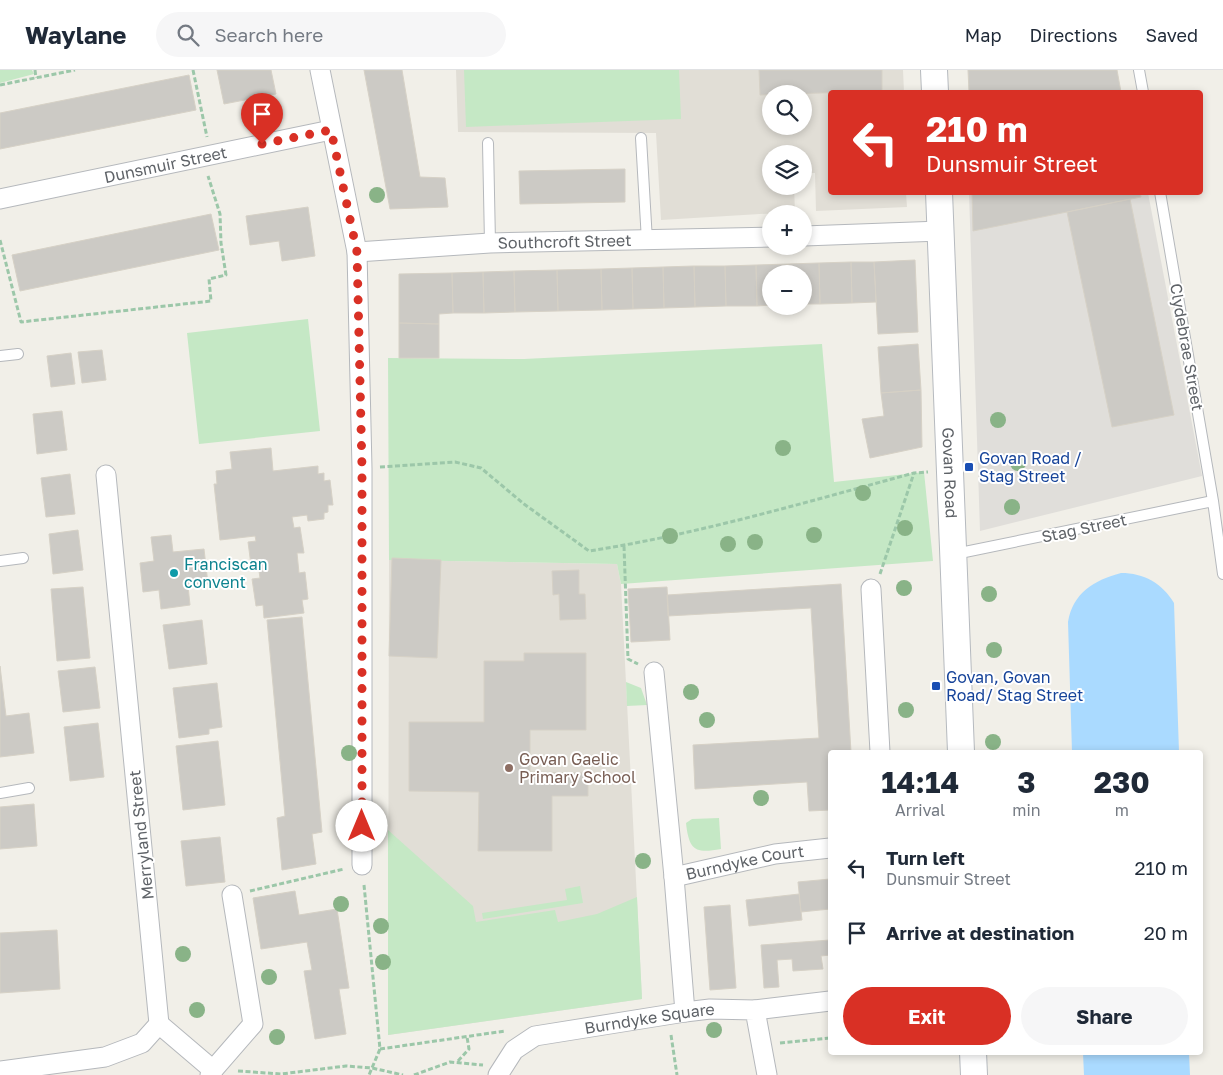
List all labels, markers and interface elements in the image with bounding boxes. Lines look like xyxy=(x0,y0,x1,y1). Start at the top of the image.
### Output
search box xyxy=(156,12,506,57)
text: Waylane xyxy=(25,20,126,49)
icon: search xyxy=(174,21,202,49)
text: Search here xyxy=(214,23,323,46)
text: Map xyxy=(965,24,1001,46)
text: Directions xyxy=(1029,24,1117,46)
text: Saved xyxy=(1145,24,1198,46)
map controls xyxy=(762,85,812,315)
button: search xyxy=(762,85,812,135)
pin xyxy=(241,93,283,144)
icon: arrive xyxy=(248,100,276,128)
text: 210 m xyxy=(926,108,1028,150)
icon: left xyxy=(843,110,908,175)
street label: Dunsmuir Street xyxy=(102,142,229,187)
button: layers xyxy=(762,145,812,195)
text: Dunsmuir Street xyxy=(926,150,1098,177)
button: + xyxy=(762,205,812,255)
street label: Southcroft Street xyxy=(498,230,632,253)
button: − xyxy=(762,265,812,315)
street label: Clydebrae Street xyxy=(1166,282,1208,412)
street label: Govan Road xyxy=(938,427,962,519)
place label: Govan Road / Stag Street xyxy=(979,448,1082,486)
marker: Govan Road / Stag Street xyxy=(963,461,975,473)
street label: Stag Street xyxy=(1040,509,1128,547)
place label: Franciscan convent xyxy=(184,554,268,592)
marker: Franciscan convent xyxy=(168,567,180,579)
place label: Govan, Govan Road/ Stag Street xyxy=(946,667,1083,705)
marker: Govan, Govan Road/ Stag Street xyxy=(930,680,942,692)
place label: Govan Gaelic Primary School xyxy=(519,749,636,787)
marker: Govan Gaelic Primary School xyxy=(503,762,515,774)
text: 14:14 xyxy=(881,764,959,800)
text: 3 xyxy=(1017,764,1036,800)
text: 230 xyxy=(1094,764,1150,800)
street label: Merryland Street xyxy=(124,769,158,901)
position arrow xyxy=(335,799,387,851)
text: Arrival xyxy=(895,800,945,820)
text: min xyxy=(1012,800,1041,820)
text: m xyxy=(1115,800,1129,820)
street label: Burndyke Court xyxy=(684,841,805,884)
text: Turn left xyxy=(886,846,965,869)
icon: left xyxy=(843,854,871,882)
text: 210 m xyxy=(1134,856,1188,879)
text: Dunsmuir Street xyxy=(886,869,1011,889)
icon: arrive xyxy=(843,919,871,947)
text: Arrive at destination xyxy=(886,921,1074,944)
text: 20 m xyxy=(1144,921,1188,944)
button: Exit xyxy=(843,987,1011,1045)
button: Share xyxy=(1021,987,1188,1045)
street label: Burndyke Square xyxy=(583,999,715,1038)

